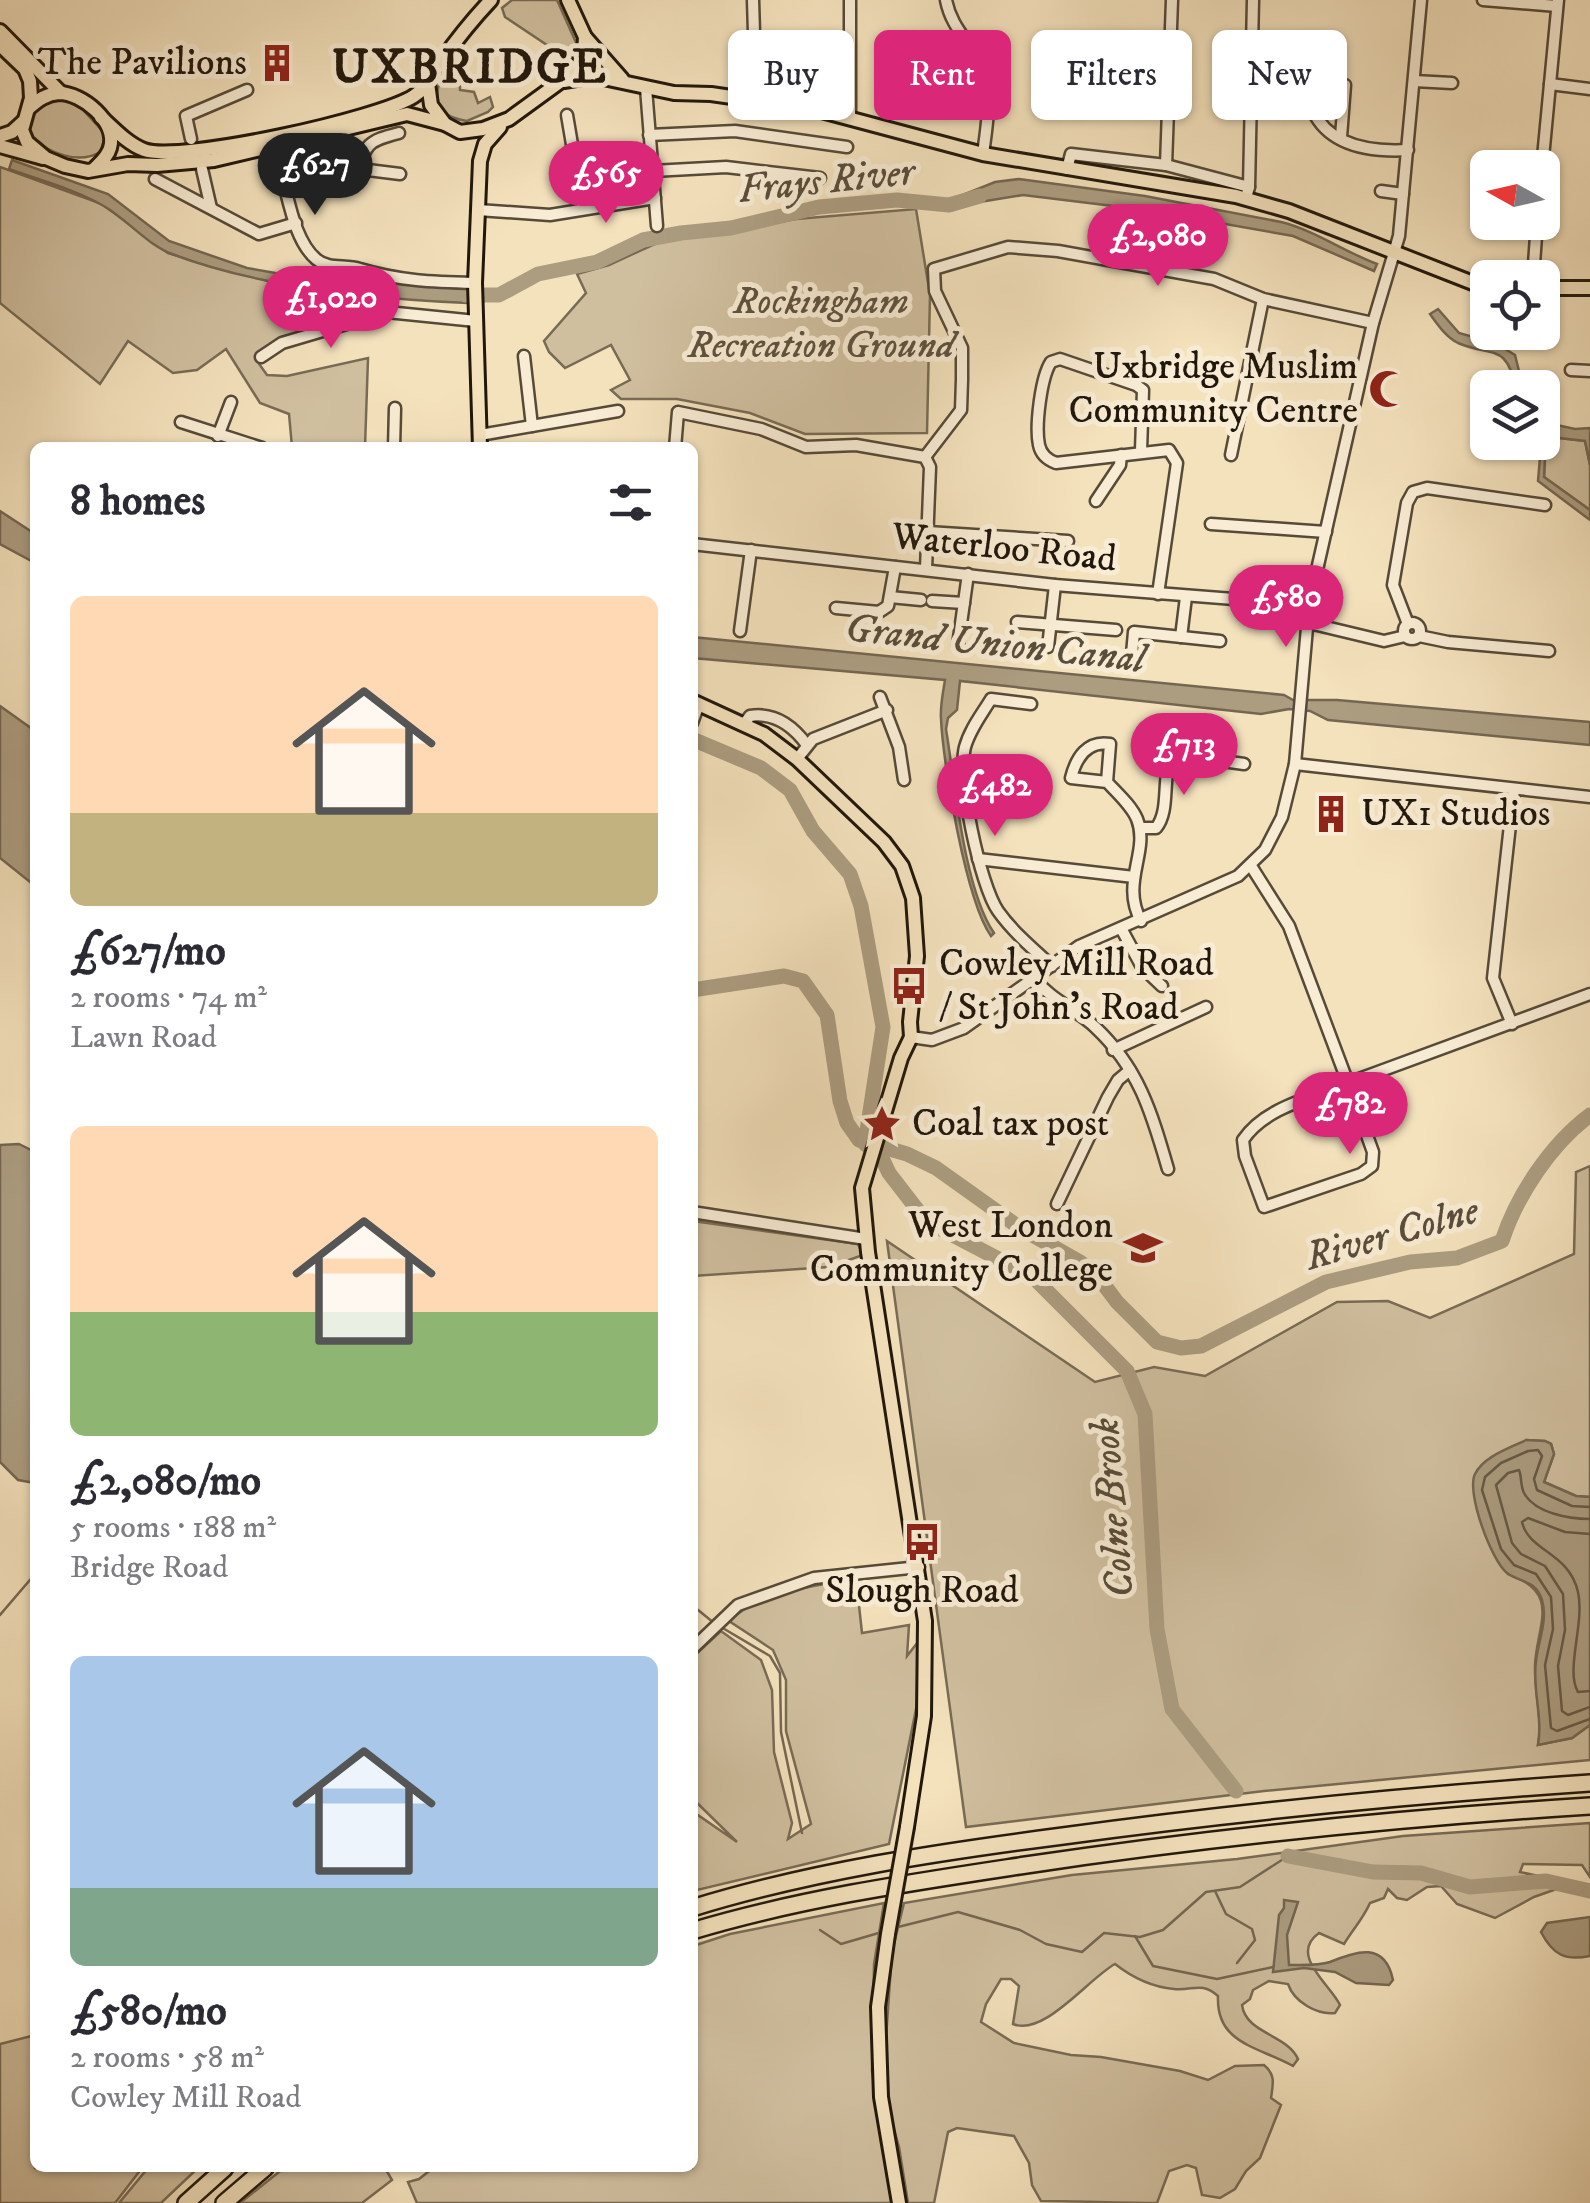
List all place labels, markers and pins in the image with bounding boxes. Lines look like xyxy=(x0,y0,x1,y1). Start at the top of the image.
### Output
place label: The Pavilions xyxy=(38,39,247,87)
building icon: The Pavilions xyxy=(256,42,298,84)
pin: £627 xyxy=(256,133,374,218)
pin: £565 xyxy=(547,141,665,226)
pin: £2,080 xyxy=(1077,204,1239,289)
pin: £1,020 xyxy=(250,266,412,351)
place label: Uxbridge Muslim Community Centre xyxy=(1068,343,1358,435)
mosque icon: Uxbridge Muslim Community Centre xyxy=(1367,368,1409,410)
pin: £580 xyxy=(1227,565,1345,650)
pin: £713 xyxy=(1125,713,1243,798)
pin: £482 xyxy=(936,754,1054,839)
place label: UX1 Studios xyxy=(1361,790,1550,838)
building icon: UX1 Studios xyxy=(1310,793,1352,835)
place label: Cowley Mill Road / St John's Road xyxy=(939,940,1214,1032)
bus stop icon: Cowley Mill Road / St John's Road xyxy=(888,965,930,1007)
pin: £782 xyxy=(1291,1072,1409,1157)
place label: Coal tax post xyxy=(912,1100,1109,1148)
place icon: Coal tax post xyxy=(861,1103,903,1145)
place label: West London Community College xyxy=(810,1202,1113,1294)
school or university icon: West London Community College xyxy=(1122,1227,1164,1269)
bus stop icon: Slough Road xyxy=(901,1521,943,1563)
place label: Slough Road xyxy=(825,1567,1019,1615)

